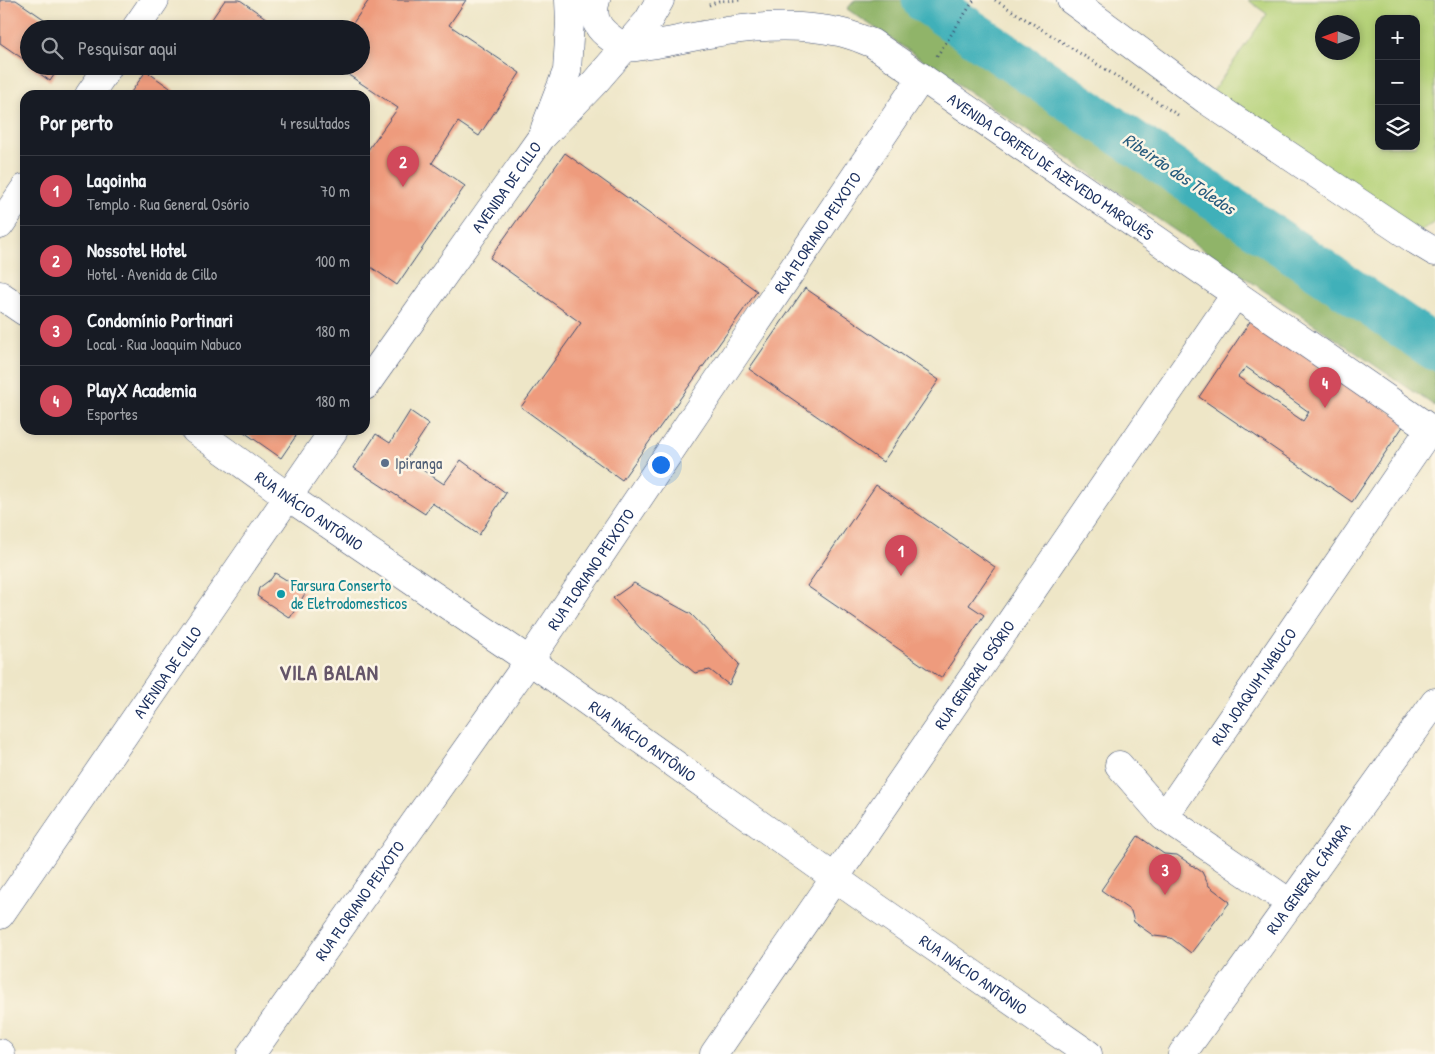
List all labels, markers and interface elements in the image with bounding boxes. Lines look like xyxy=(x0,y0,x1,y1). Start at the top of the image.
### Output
north arrow xyxy=(1315,15,1360,60)
map controls xyxy=(1375,15,1420,150)
button: + xyxy=(1375,15,1420,60)
search box xyxy=(20,20,370,75)
icon: search xyxy=(38,34,66,62)
text: Pesquisar aqui xyxy=(78,35,177,61)
button: − xyxy=(1375,60,1420,105)
street label: AVENIDA CORIFEU DE AZEVEDO MARQUÊS xyxy=(943,88,1158,246)
button: layers xyxy=(1375,105,1420,150)
text: Por perto xyxy=(40,108,113,137)
text: 4 resultados xyxy=(280,112,350,134)
water label: Ribeirão dos Toledos xyxy=(1118,127,1242,222)
street label: AVENIDA DE CILLO xyxy=(466,137,546,237)
pin: 2 xyxy=(387,146,419,187)
text: Lagoinha xyxy=(87,167,146,193)
street label: RUA FLORIANO PEIXOTO xyxy=(769,167,866,297)
text: 1 xyxy=(53,180,59,202)
text: 70 m xyxy=(320,180,350,202)
text: Templo · Rua General Osório xyxy=(87,193,249,215)
text: Nossotel Hotel xyxy=(87,237,186,263)
text: 2 xyxy=(52,250,60,272)
text: 100 m xyxy=(315,250,350,272)
text: Hotel · Avenida de Cillo xyxy=(87,263,217,285)
text: Condomínio Portinari xyxy=(87,307,233,333)
text: 3 xyxy=(52,320,60,342)
text: 180 m xyxy=(316,320,350,342)
text: Local · Rua Joaquim Nabuco xyxy=(87,333,241,355)
pin: 4 xyxy=(1309,367,1341,408)
text: PlayX Academia xyxy=(87,377,196,403)
text: 4 xyxy=(53,390,59,412)
text: 180 m xyxy=(316,390,350,412)
text: Esportes xyxy=(87,403,138,425)
place label: Ipiranga xyxy=(395,452,442,474)
your location xyxy=(648,452,674,478)
marker: Ipiranga xyxy=(379,457,391,469)
street label: RUA INÁCIO ANTÔNIO xyxy=(251,466,368,556)
street label: RUA FLORIANO PEIXOTO xyxy=(542,504,640,634)
pin: 1 xyxy=(885,535,917,576)
place label: Farsura Conserto de Eletrodomesticos xyxy=(290,574,407,614)
marker: Farsura Conserto de Eletrodomesticos xyxy=(275,588,287,600)
street label: RUA GENERAL OSÓRIO xyxy=(929,616,1020,734)
street label: AVENIDA DE CILLO xyxy=(128,622,207,722)
street label: RUA JOAQUIM NABUCO xyxy=(1206,623,1302,749)
district label: VILA BALAN xyxy=(279,658,379,687)
street label: RUA INÁCIO ANTÔNIO xyxy=(585,695,701,787)
street label: RUA GENERAL CÂMARA xyxy=(1261,819,1356,938)
street label: RUA FLORIANO PEIXOTO xyxy=(310,836,410,965)
pin: 3 xyxy=(1149,854,1181,895)
street label: RUA INÁCIO ANTÔNIO xyxy=(915,929,1032,1020)

